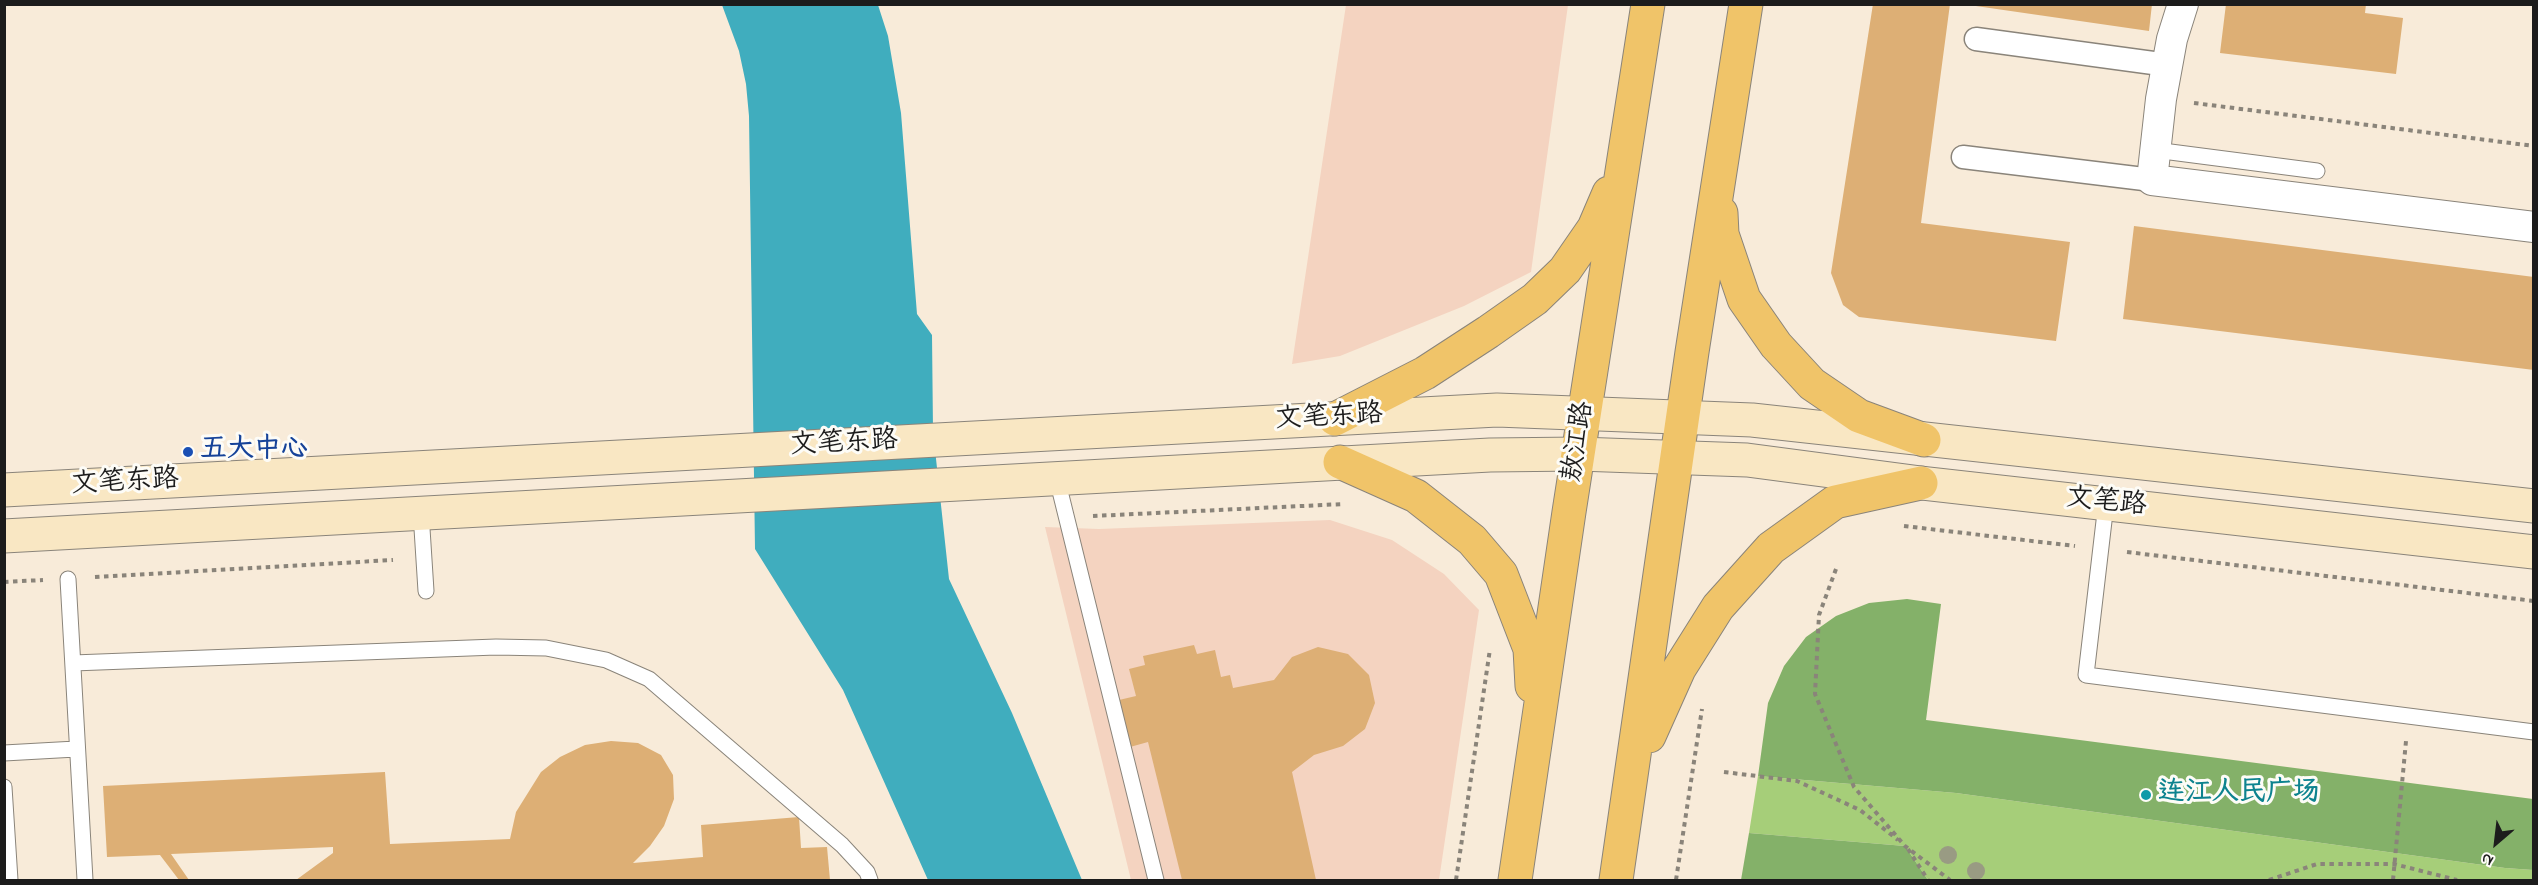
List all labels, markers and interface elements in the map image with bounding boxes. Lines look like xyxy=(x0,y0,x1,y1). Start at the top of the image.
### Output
street label: 敖江路 xyxy=(1558,399,1602,485)
street label: 文笔东路 xyxy=(1274,400,1384,438)
street label: 文笔东路 xyxy=(789,426,899,464)
place label: 五大中心 xyxy=(200,436,308,468)
marker: 五大中心 xyxy=(181,445,195,459)
street label: 文笔东路 xyxy=(70,465,180,503)
street label: 文笔路 xyxy=(2064,484,2148,524)
place label: 连江人民广场 xyxy=(2158,779,2320,811)
marker: 连江人民广场 xyxy=(2139,788,2153,802)
north arrow xyxy=(2466,813,2526,873)
text: N xyxy=(2477,846,2498,872)

